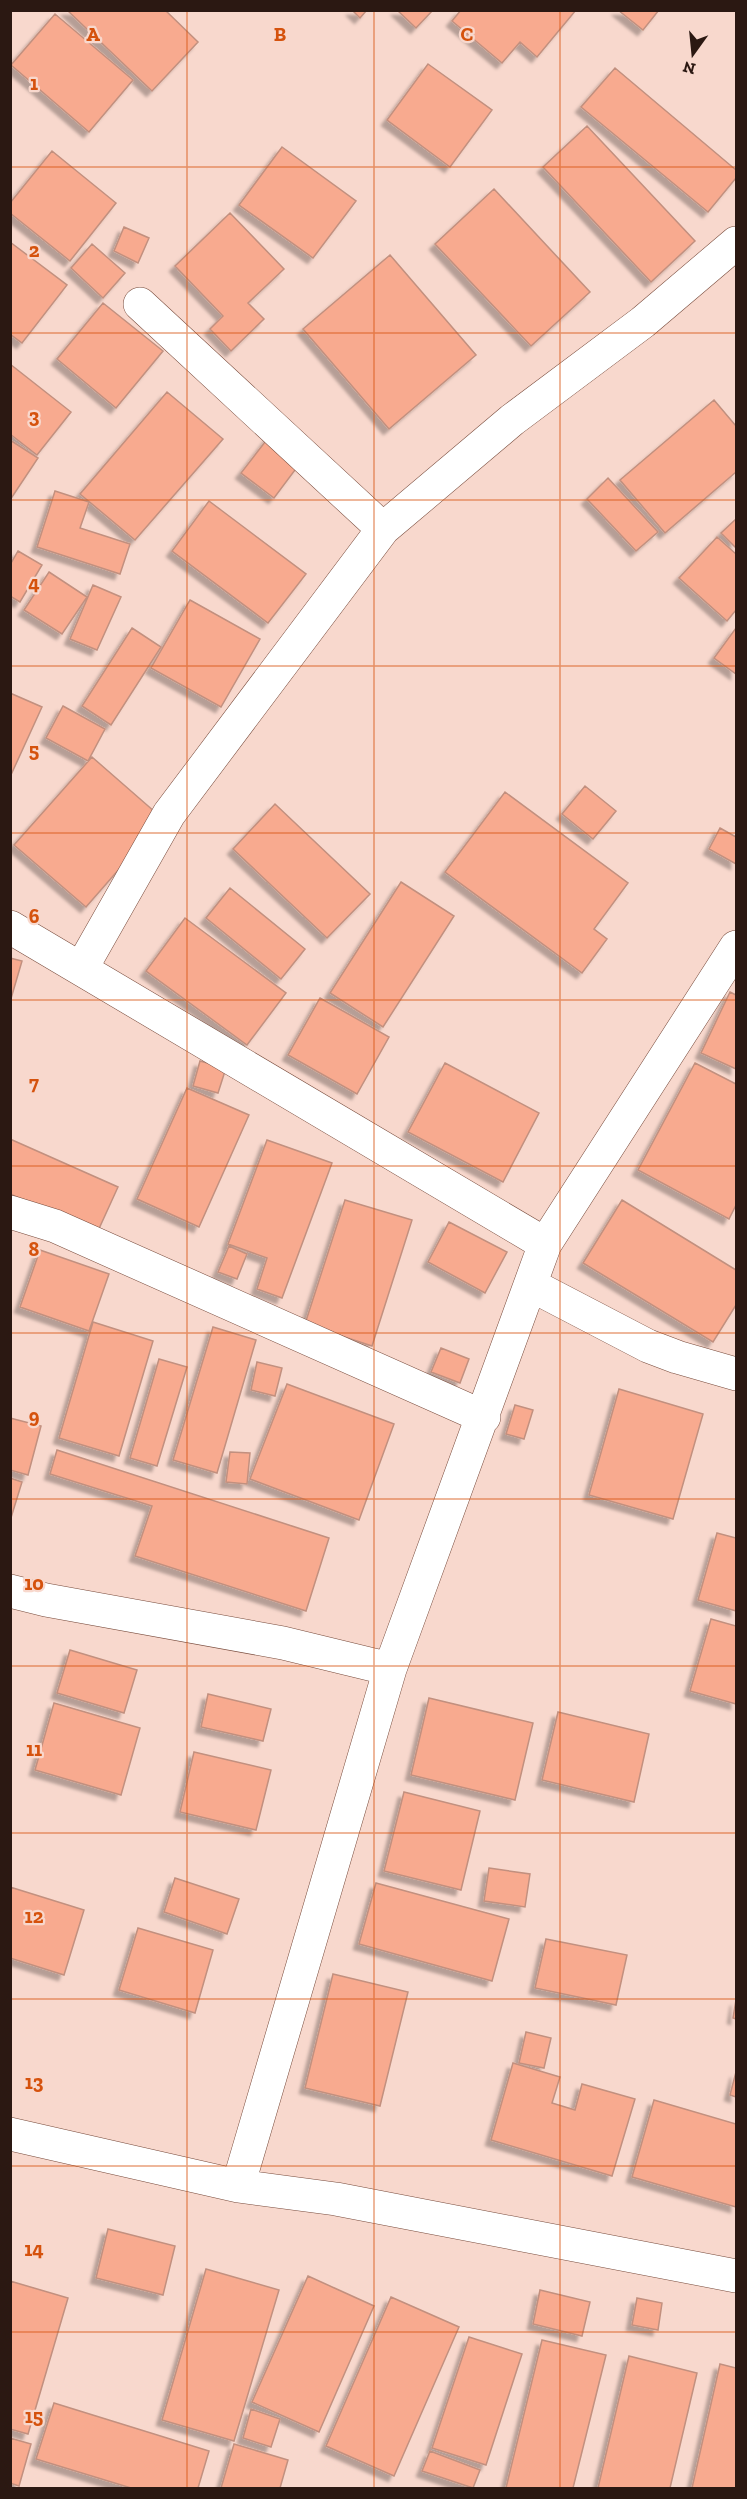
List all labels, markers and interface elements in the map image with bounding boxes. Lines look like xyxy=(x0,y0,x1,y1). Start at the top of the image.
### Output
text: A xyxy=(86,22,100,46)
text: B xyxy=(274,22,286,46)
text: C xyxy=(461,22,474,46)
north arrow xyxy=(663,24,723,84)
text: N xyxy=(681,57,698,79)
text: 1 xyxy=(30,71,38,95)
text: 2 xyxy=(29,238,40,262)
text: 3 xyxy=(29,404,40,428)
text: 4 xyxy=(28,571,40,595)
text: 5 xyxy=(29,738,39,762)
text: 6 xyxy=(29,904,40,928)
text: 7 xyxy=(29,1071,39,1095)
text: 8 xyxy=(29,1237,40,1261)
text: 9 xyxy=(29,1404,40,1428)
text: 10 xyxy=(24,1571,44,1595)
text: 11 xyxy=(26,1737,42,1761)
text: 12 xyxy=(25,1904,44,1928)
text: 13 xyxy=(25,2070,44,2094)
text: 14 xyxy=(24,2237,44,2261)
text: 15 xyxy=(25,2404,43,2428)

